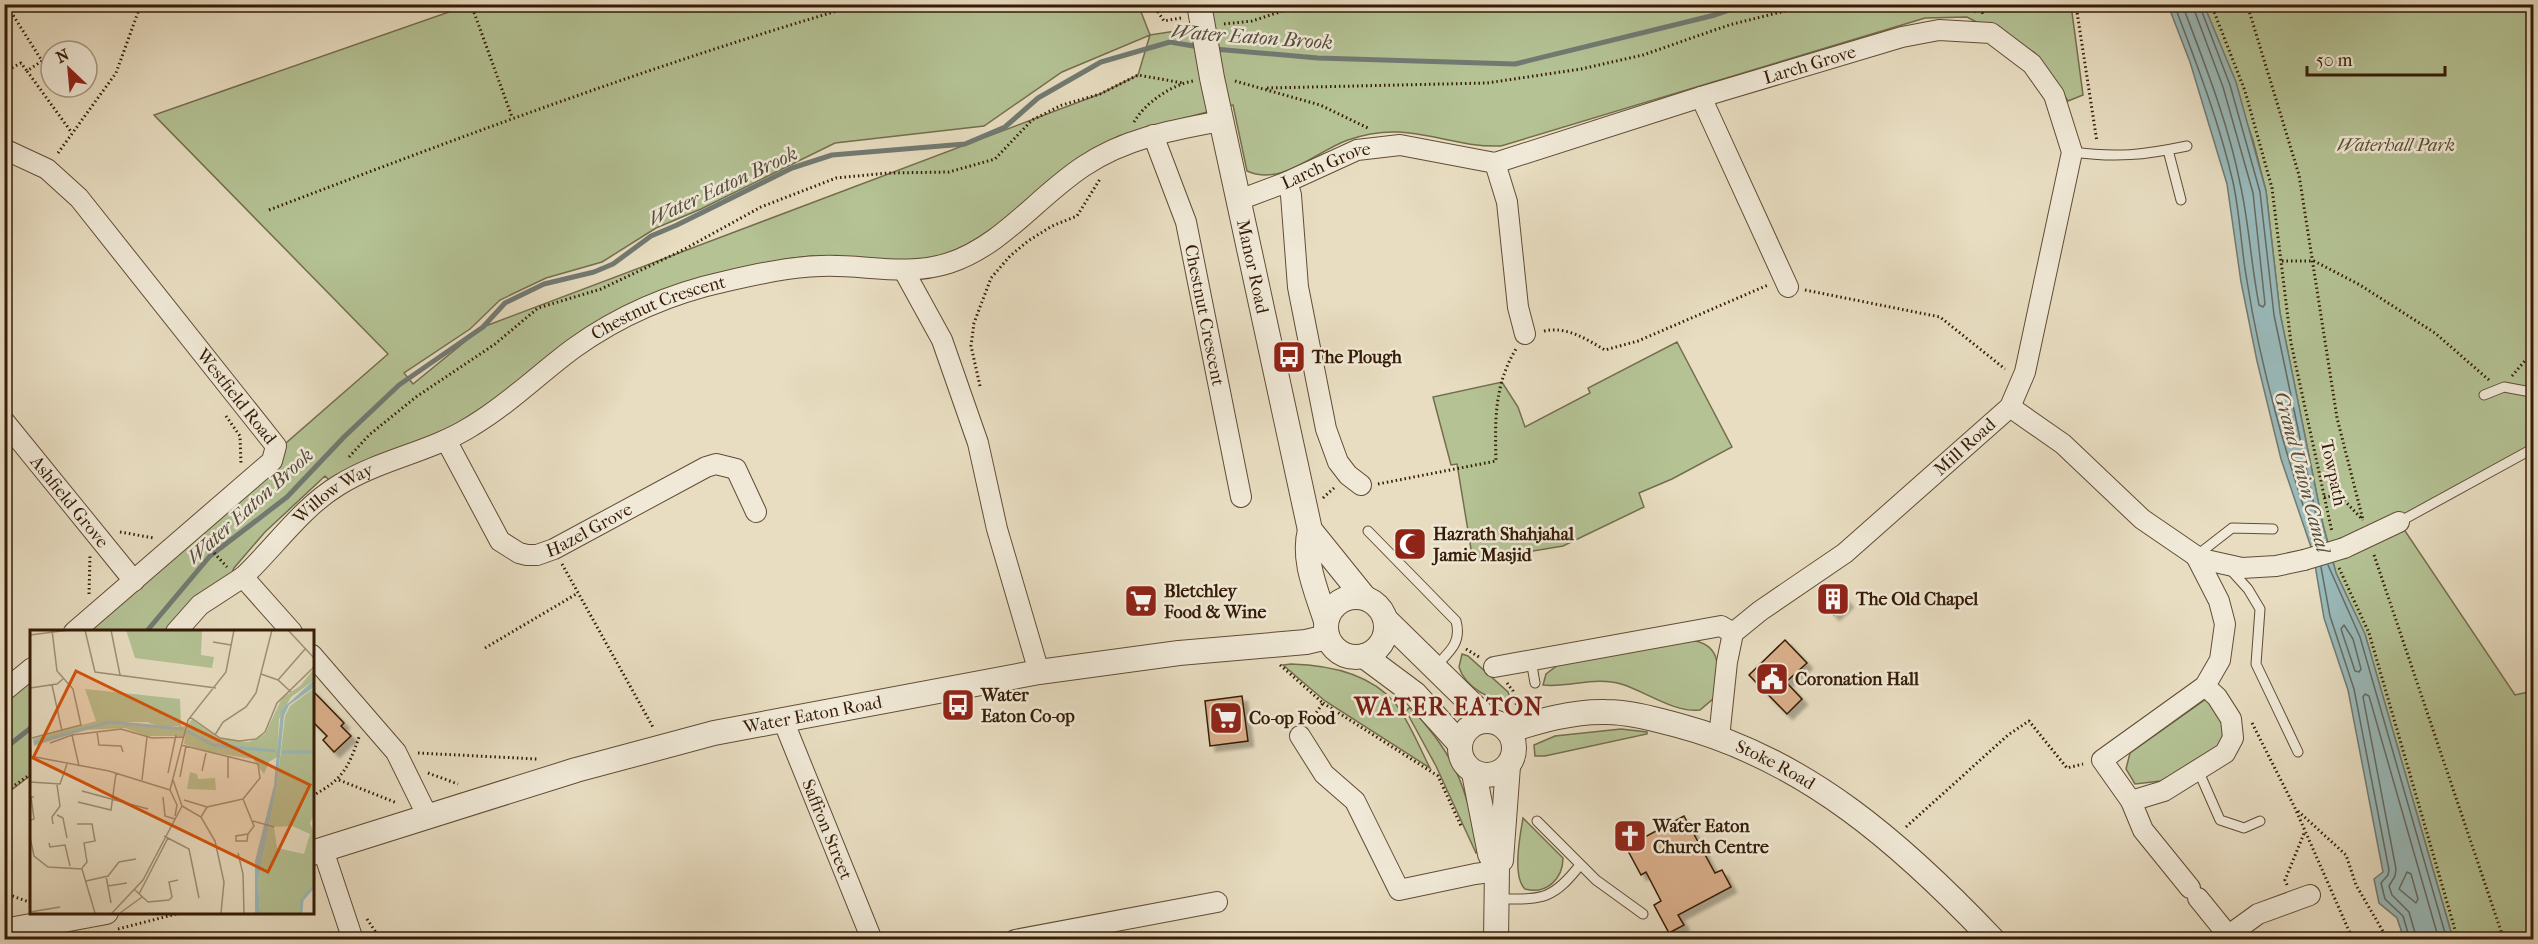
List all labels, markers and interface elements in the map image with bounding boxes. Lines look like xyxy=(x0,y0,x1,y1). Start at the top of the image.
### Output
water label: Water Eaton Brook xyxy=(1171,20,1333,54)
north arrow xyxy=(39,39,99,99)
scale bar xyxy=(2307,39,2445,77)
street label: Larch Grove xyxy=(1761,41,1859,88)
text: N xyxy=(53,44,73,67)
text: 50 m xyxy=(2316,50,2353,71)
park label: Waterhall Park xyxy=(2337,135,2455,156)
street label: Larch Grove xyxy=(1278,138,1372,194)
water label: Water Eaton Brook xyxy=(645,141,801,231)
street label: Manor Road xyxy=(1232,217,1273,316)
street label: Chestnut Crescent xyxy=(1180,243,1229,388)
street label: Chestnut Crescent xyxy=(587,271,728,344)
bus stop icon: The Plough xyxy=(1271,339,1307,375)
street label: Westfield Road xyxy=(192,344,281,449)
place label: The Plough xyxy=(1311,347,1403,368)
water label: Grand Union Canal xyxy=(2269,389,2335,557)
street label: Mill Road xyxy=(1930,414,2000,480)
street label: Towpath xyxy=(2316,438,2350,508)
water label: Water Eaton Brook xyxy=(182,443,318,569)
street label: Ashfield Grove xyxy=(25,451,113,552)
street label: Willow Way xyxy=(288,458,378,529)
street label: Hazel Grove xyxy=(543,498,636,561)
place label: Hazrath Shahjahal Jamie Masjid xyxy=(1431,524,1575,566)
mosque icon: Hazrath Shahjahal Jamie Masjid xyxy=(1392,526,1428,562)
place label: Bletchley Food & Wine xyxy=(1163,581,1266,623)
building icon: The Old Chapel xyxy=(1815,581,1851,617)
supermarket icon: Bletchley Food & Wine xyxy=(1123,583,1159,619)
place label: The Old Chapel xyxy=(1855,589,1979,610)
inset map xyxy=(30,630,314,914)
public building icon: Coronation Hall xyxy=(1754,661,1790,697)
place label: Coronation Hall xyxy=(1795,669,1920,690)
place label: Water Eaton Co-op xyxy=(980,685,1075,727)
bus stop icon: Water Eaton Co-op xyxy=(940,687,976,723)
street label: Water Eaton Road xyxy=(741,691,884,738)
district label: WATER EATON xyxy=(1353,693,1544,721)
supermarket icon: Co-op Food xyxy=(1208,700,1244,736)
place label: Co-op Food xyxy=(1249,708,1337,729)
street label: Stoke Road xyxy=(1733,736,1819,794)
street label: Saffron Street xyxy=(798,776,857,883)
place label: Water Eaton Church Centre xyxy=(1652,816,1769,858)
church icon: Water Eaton Church Centre xyxy=(1612,818,1648,854)

